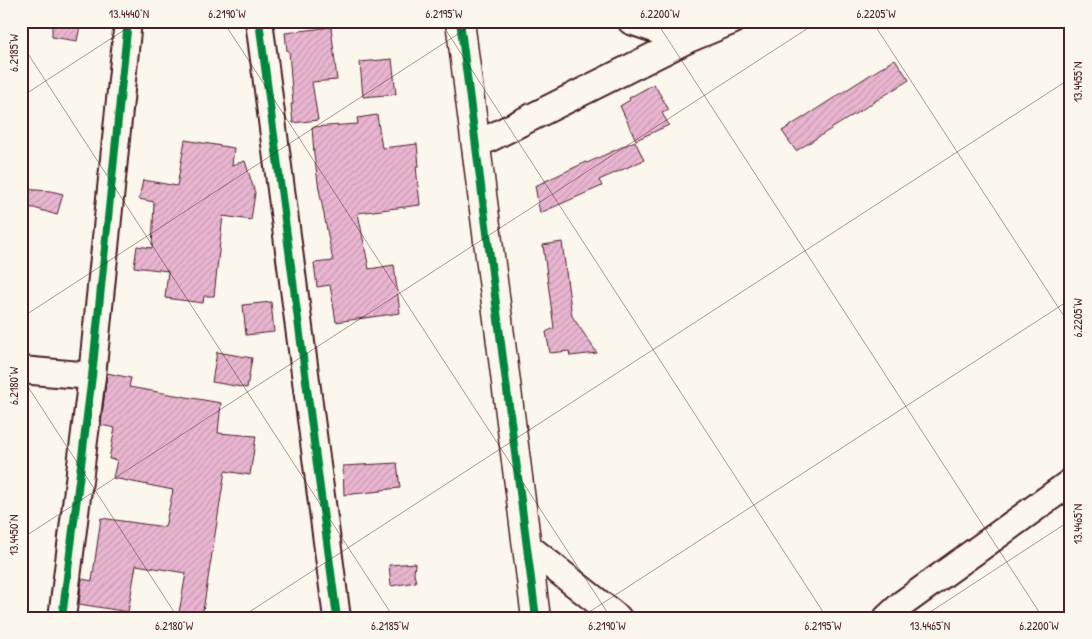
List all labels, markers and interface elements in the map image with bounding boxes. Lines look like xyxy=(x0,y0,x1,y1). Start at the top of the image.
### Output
text: 13.4440°N xyxy=(109,5,149,22)
text: 6.2190°W xyxy=(208,5,246,22)
text: 6.2195°W xyxy=(426,5,463,22)
text: 6.2200°W xyxy=(640,5,680,22)
text: 6.2205°W xyxy=(856,5,896,22)
text: 6.2185°W xyxy=(5,34,22,72)
text: 13.4455°N xyxy=(1069,62,1086,102)
text: 6.2205°W xyxy=(1069,298,1086,338)
text: 6.2180°W xyxy=(5,366,22,405)
text: 13.4465°N xyxy=(1069,504,1086,544)
text: 13.4450°N xyxy=(5,515,22,555)
text: 6.2180°W xyxy=(155,617,194,634)
text: 6.2185°W xyxy=(371,617,409,634)
text: 6.2190°W xyxy=(588,617,626,634)
text: 6.2195°W xyxy=(805,617,842,634)
text: 13.4465°N xyxy=(910,617,950,634)
text: 6.2200°W xyxy=(1019,617,1059,634)

